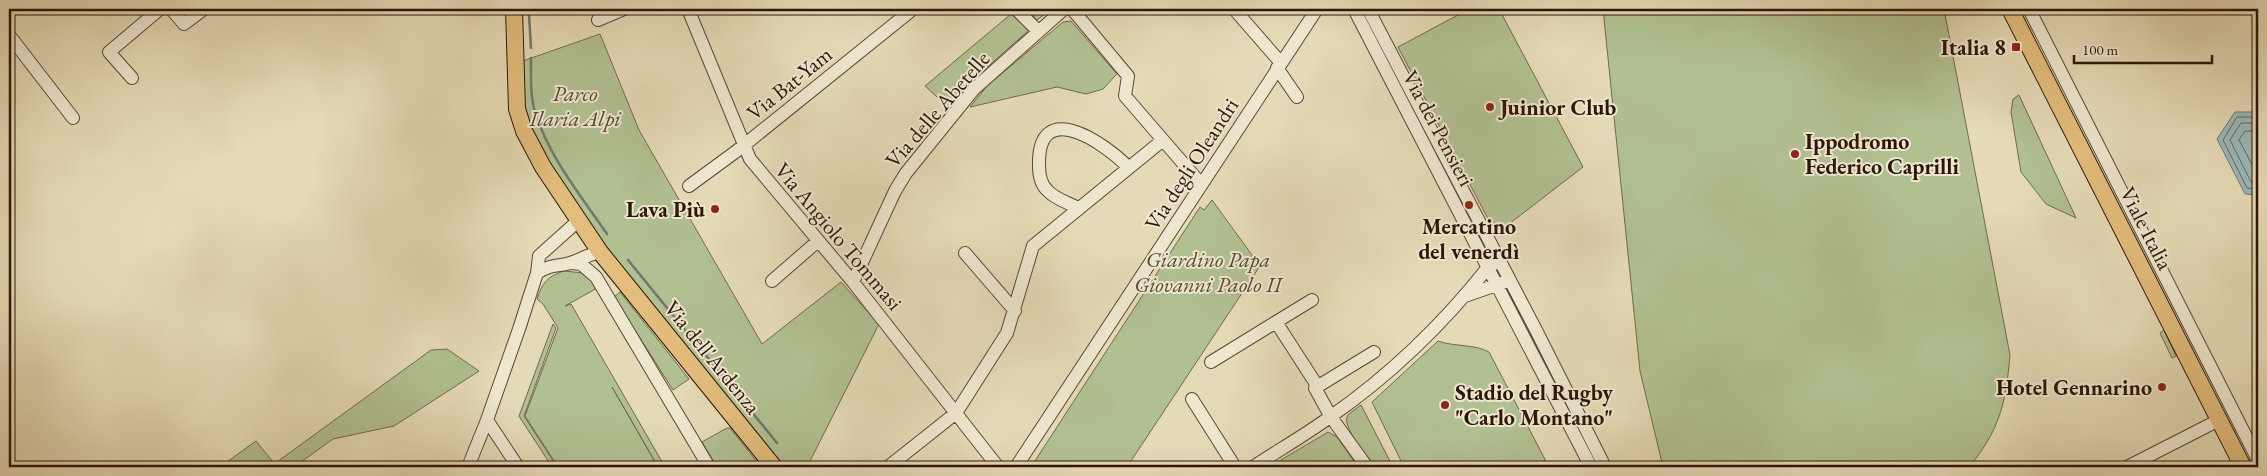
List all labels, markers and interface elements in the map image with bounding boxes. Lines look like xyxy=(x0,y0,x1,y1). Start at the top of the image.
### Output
scale bar xyxy=(2074,32,2212,64)
place label: Italia 8 xyxy=(1941,33,2006,62)
street label: Via Bat-Yam xyxy=(740,40,838,127)
text: 100 m xyxy=(2082,40,2119,59)
marker: Italia 8 xyxy=(2010,41,2022,53)
street label: Via delle Abetelle xyxy=(879,44,996,174)
street label: Via dei Pensieri xyxy=(1396,65,1481,191)
park label: Parco Ilaria Alpi xyxy=(528,79,622,133)
street label: Via degli Oleandri xyxy=(1138,93,1245,236)
place label: Juinior Club xyxy=(1498,93,1616,122)
marker: Juinior Club xyxy=(1484,101,1496,113)
place label: Ippodromo Federico Caprilli xyxy=(1805,127,1960,181)
marker: Ippodromo Federico Caprilli xyxy=(1789,148,1801,160)
street label: Via Angiolo Tommasi xyxy=(768,156,909,316)
street label: Viale Italia xyxy=(2113,182,2180,275)
place label: Lava Più xyxy=(626,195,705,224)
marker: Mercatino del venerdì xyxy=(1463,199,1475,211)
marker: Lava Più xyxy=(709,203,721,215)
place label: Mercatino del venerdì xyxy=(1418,212,1520,266)
park label: Giardino Papa Giovanni Paolo II xyxy=(1134,245,1284,299)
street label: Via dell'Ardenza xyxy=(658,294,768,420)
place label: Hotel Gennarino xyxy=(1996,373,2152,402)
place label: Stadio del Rugby "Carlo Montano" xyxy=(1455,378,1613,432)
marker: Hotel Gennarino xyxy=(2156,381,2168,393)
marker: Stadio del Rugby "Carlo Montano" xyxy=(1439,399,1451,411)

